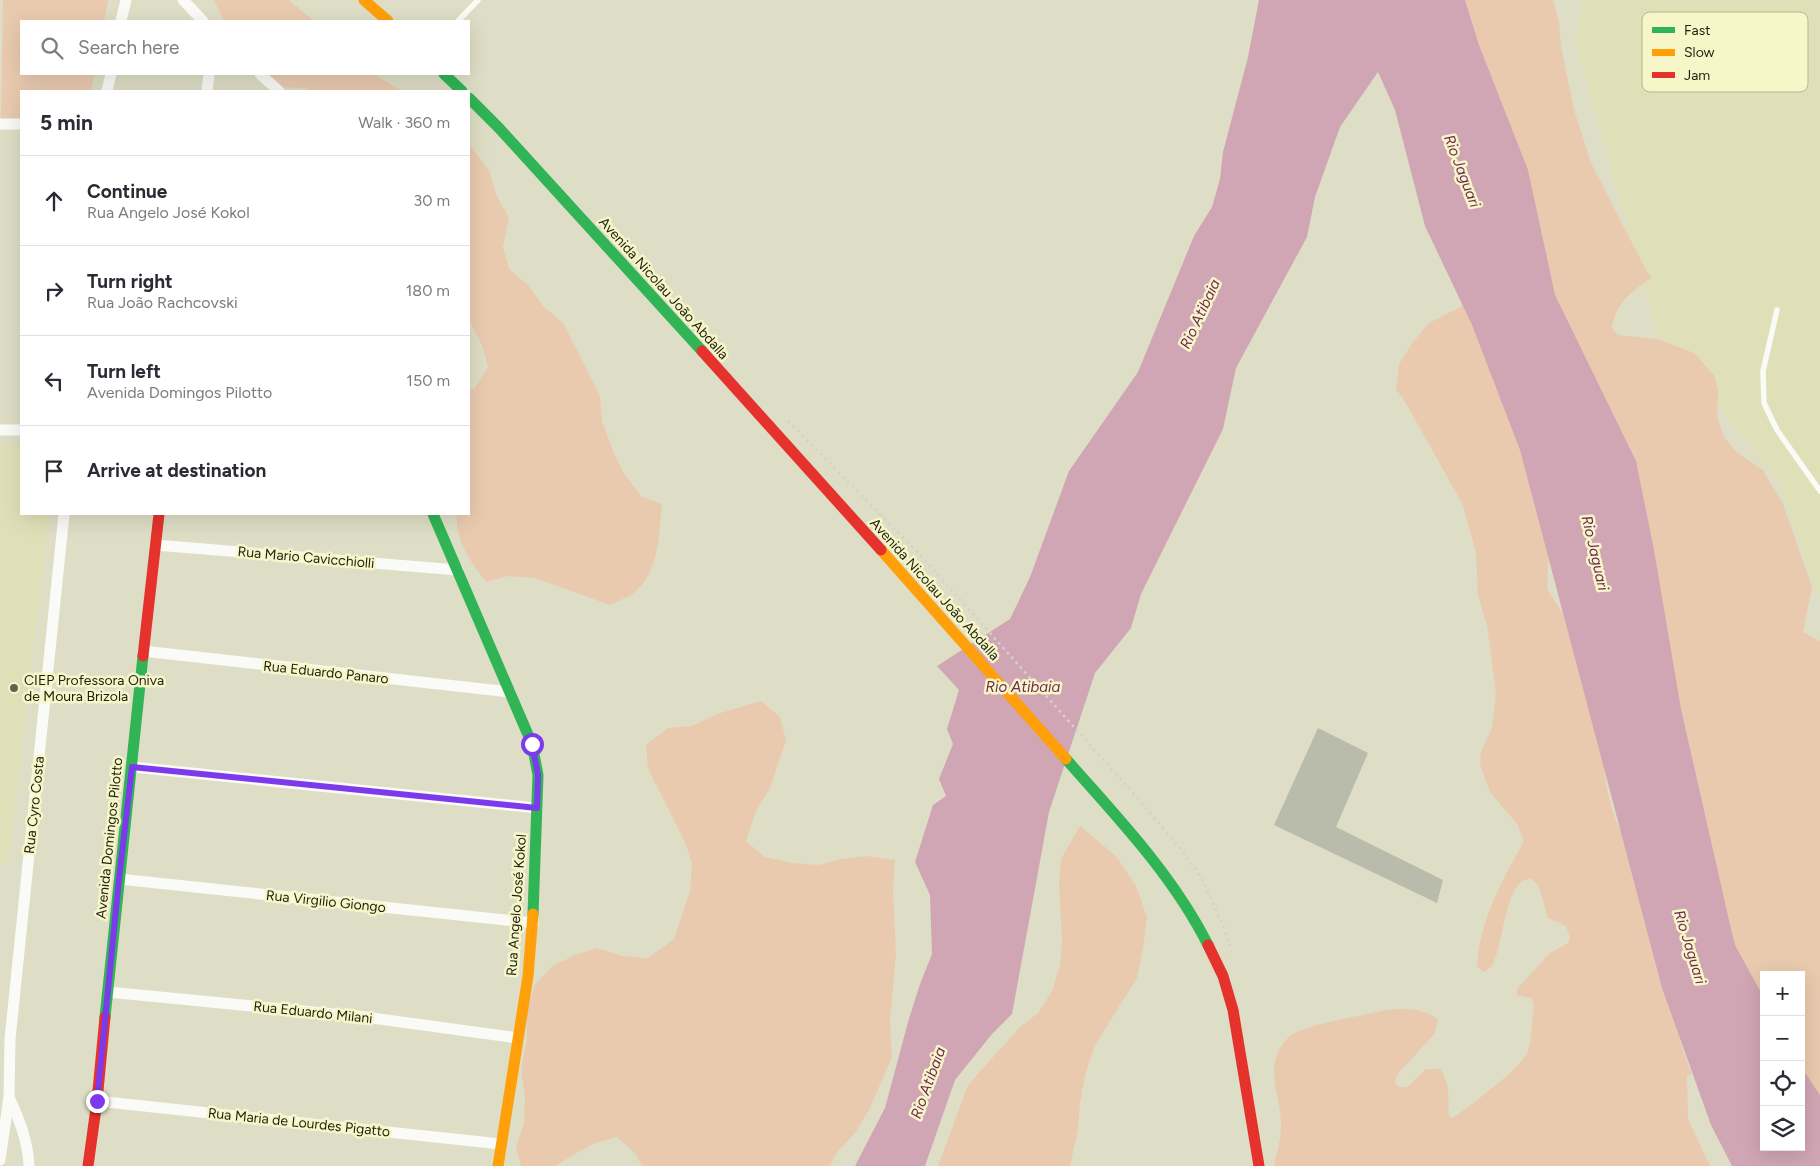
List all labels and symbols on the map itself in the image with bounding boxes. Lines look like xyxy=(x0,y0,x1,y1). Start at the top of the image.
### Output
legend xyxy=(1642,12,1808,92)
text: Fast xyxy=(1684,22,1710,39)
text: Slow xyxy=(1684,44,1715,61)
text: Jam xyxy=(1684,67,1710,84)
water label: Rio Jaguari xyxy=(1440,132,1484,210)
street label: Avenida Nicolau João Abdalla xyxy=(595,214,732,363)
water label: Rio Atibaia xyxy=(1176,276,1224,352)
water label: Rio Jaguari xyxy=(1578,514,1612,593)
street label: Avenida Nicolau João Abdalla xyxy=(866,515,1003,664)
street label: Rua Mario Cavicchiolli xyxy=(237,543,375,572)
street label: Rua Eduardo Panaro xyxy=(262,657,390,688)
place label: CIEP Professora Oniva de Moura Brizola xyxy=(24,672,164,705)
water label: Rio Atibaia xyxy=(986,678,1061,696)
marker: CIEP Professora Oniva de Moura Brizola xyxy=(8,682,20,694)
route start xyxy=(521,733,544,756)
street label: Rua Cyro Costa xyxy=(21,755,48,855)
street label: Avenida Domingos Pilotto xyxy=(93,756,126,920)
street label: Rua Angelo José Kokol xyxy=(503,833,530,977)
street label: Rua Virgilio Giongo xyxy=(265,887,387,916)
water label: Rio Jaguari xyxy=(1670,908,1710,987)
street label: Rua Eduardo Milani xyxy=(253,998,373,1027)
water label: Rio Atibaia xyxy=(907,1045,949,1121)
route end xyxy=(86,1090,109,1113)
street label: Rua Maria de Lourdes Pigatto xyxy=(207,1104,391,1141)

